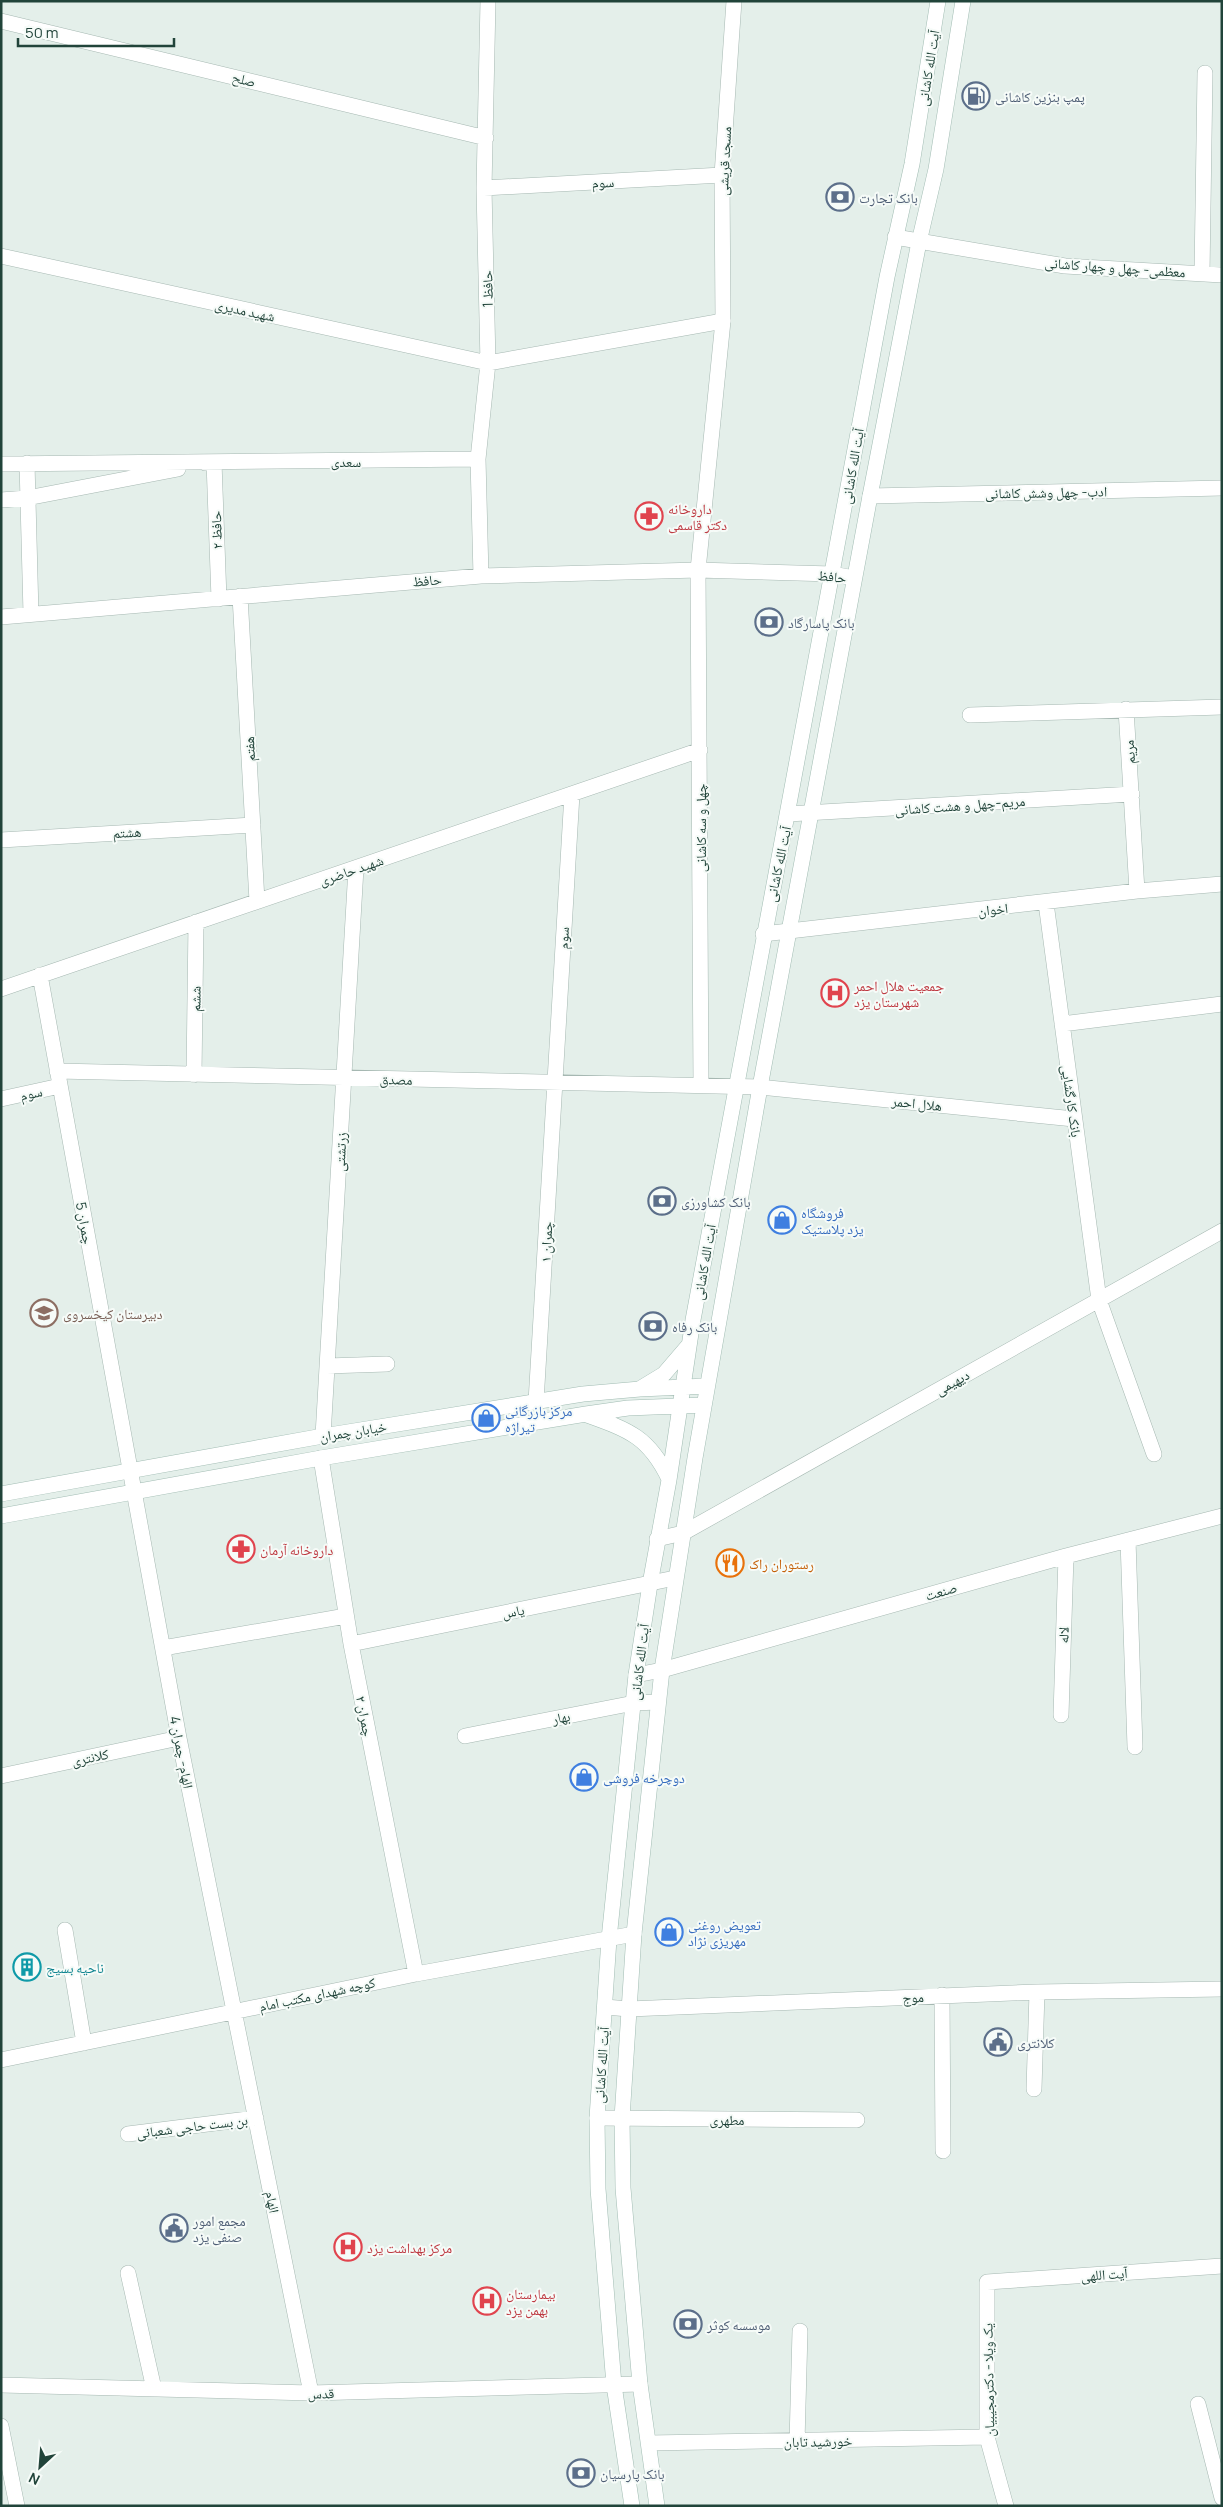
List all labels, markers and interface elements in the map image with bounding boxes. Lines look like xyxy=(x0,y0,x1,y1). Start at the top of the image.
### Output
scale bar xyxy=(18,15,174,47)
text: 50 m xyxy=(25,22,59,43)
street label: آیت الله کاشانی xyxy=(913,28,943,107)
street label: صلح xyxy=(230,67,258,92)
fuel station icon: پمپ بنزین کاشانی xyxy=(961,81,991,111)
place label: پمپ بنزین کاشانی xyxy=(995,87,1085,106)
street label: مسجد قریشی xyxy=(713,126,735,196)
street label: سوم xyxy=(591,172,615,193)
bank icon: بانک تجارت xyxy=(825,182,855,212)
place label: بانک تجارت xyxy=(859,188,918,207)
street label: معظمی- چهل و چهار کاشانی xyxy=(1044,253,1186,281)
street label: حافظ 1 xyxy=(477,270,497,308)
street label: شهید مدیری xyxy=(213,294,277,326)
street label: آیت الله کاشانی xyxy=(836,426,868,505)
street label: سعدی xyxy=(331,452,361,471)
street label: ادب- چهل وشش کاشانی xyxy=(985,481,1107,503)
place label: داروخانه دکتر قاسمی xyxy=(668,499,727,534)
pharmacy icon: داروخانه دکتر قاسمی xyxy=(634,501,664,531)
street label: حافظ ۲ xyxy=(206,510,226,549)
street label: حافظ xyxy=(816,565,848,587)
street label: حافظ xyxy=(412,569,442,591)
bank icon: بانک پاسارگاد xyxy=(754,607,784,637)
place label: بانک پاسارگاد xyxy=(788,613,855,632)
street label: هفتم xyxy=(239,736,260,762)
street label: مریم xyxy=(1119,739,1140,765)
street label: چهل و سه کاشانی xyxy=(691,784,710,872)
street label: مریم-چهل و هشت کاشانی xyxy=(894,791,1026,820)
street label: هشتم xyxy=(112,822,142,843)
street label: آیت الله کاشانی xyxy=(761,824,795,904)
street label: شهید حاضری xyxy=(316,850,386,890)
street label: اخوان xyxy=(977,898,1009,920)
street label: سوم xyxy=(553,926,574,950)
place label: جمعیت هلال احمر شهرستان یزد xyxy=(853,976,944,1011)
hospital icon: جمعیت هلال احمر شهرستان یزد xyxy=(820,978,850,1008)
street label: ششم xyxy=(185,986,206,1012)
street label: بانک کارگشایی xyxy=(1058,1064,1086,1138)
street label: مصدق xyxy=(379,1069,413,1089)
street label: سوم xyxy=(18,1081,44,1106)
street label: هلال احمر xyxy=(890,1091,943,1115)
street label: زرتشتی xyxy=(329,1132,351,1172)
bank icon: بانک کشاورزی xyxy=(647,1186,677,1216)
place label: بانک کشاورزی xyxy=(681,1192,751,1211)
street label: چمران 5 xyxy=(72,1200,98,1246)
place label: فروشگاه یزد پلاستیک xyxy=(801,1203,864,1238)
shop icon: فروشگاه یزد پلاستیک xyxy=(767,1205,797,1235)
street label: چمران ۱ xyxy=(535,1221,557,1263)
street label: آیت الله کاشانی xyxy=(688,1222,720,1301)
school or university icon: دبیرستان کیخسروی xyxy=(29,1298,59,1328)
place label: دبیرستان کیخسروی xyxy=(63,1304,163,1323)
bank icon: بانک رفاه xyxy=(638,1311,668,1341)
place label: بانک رفاه xyxy=(672,1317,718,1336)
street label: دیهیمی xyxy=(931,1365,973,1399)
place label: مرکز بازرگانی تیراژه xyxy=(505,1401,572,1436)
shop icon: مرکز بازرگانی تیراژه xyxy=(471,1403,501,1433)
street label: خیابان چمران xyxy=(318,1416,388,1446)
pharmacy icon: داروخانه آرمان xyxy=(226,1534,256,1564)
place label: داروخانه آرمان xyxy=(260,1540,334,1559)
restaurant icon: رستوران راک xyxy=(715,1548,745,1578)
place label: رستوران راک xyxy=(749,1554,814,1573)
street label: صنعت xyxy=(923,1577,959,1605)
street label: یاس xyxy=(500,1599,526,1622)
street label: آیت الله کاشانی xyxy=(625,1622,653,1701)
street label: لاله xyxy=(1053,1626,1073,1644)
street label: چمران ۲ xyxy=(352,1694,378,1738)
street label: بهار xyxy=(549,1706,572,1728)
street label: الهام- چمران 4 xyxy=(165,1714,198,1790)
street label: کلانتری xyxy=(70,1744,111,1770)
shop icon: دوچرخه فروشی xyxy=(569,1762,599,1792)
place label: دوچرخه فروشی xyxy=(603,1768,685,1787)
place label: تعویض روغنی مهریزی نژاد xyxy=(688,1915,761,1950)
shop icon: تعویض روغنی مهریزی نژاد xyxy=(654,1917,684,1947)
building icon: ناحیه بسیج xyxy=(12,1952,42,1982)
place label: ناحیه بسیج xyxy=(46,1958,104,1978)
street label: کوچه شهدای مکتب امام xyxy=(257,1972,377,2017)
street label: موج xyxy=(902,1987,924,2008)
street label: آیت الله کاشانی xyxy=(589,2026,613,2104)
public building icon: کلانتری xyxy=(983,2027,1013,2057)
place label: کلانتری xyxy=(1017,2033,1055,2052)
street label: بن بست حاجی شعبانی xyxy=(135,2110,249,2142)
street label: مطهری xyxy=(710,2110,744,2129)
street label: الهام xyxy=(261,2189,284,2215)
place label: مجمع امور صنفی یزد xyxy=(192,2211,246,2246)
public building icon: مجمع امور صنفی یزد xyxy=(159,2213,189,2243)
hospital icon: مرکز بهداشت یزد xyxy=(333,2232,363,2262)
place label: مرکز بهداشت یزد xyxy=(367,2238,452,2257)
street label: آیت اللهی xyxy=(1080,2263,1129,2285)
place label: بیمارستان بهمن یزد xyxy=(506,2284,556,2319)
hospital icon: بیمارستان بهمن یزد xyxy=(472,2286,502,2316)
bank icon: موسسه کوثر xyxy=(673,2309,703,2339)
place label: موسسه کوثر xyxy=(706,2315,770,2334)
street label: یک ویلا - دکترمجیبیان xyxy=(978,2323,998,2437)
street label: قدس xyxy=(307,2383,335,2403)
street label: خورشید تابان xyxy=(784,2431,852,2451)
north arrow xyxy=(15,2442,65,2492)
bank icon: بانک پارسیان xyxy=(566,2458,596,2488)
place label: بانک پارسیان xyxy=(600,2464,665,2483)
text: N xyxy=(25,2468,43,2490)

